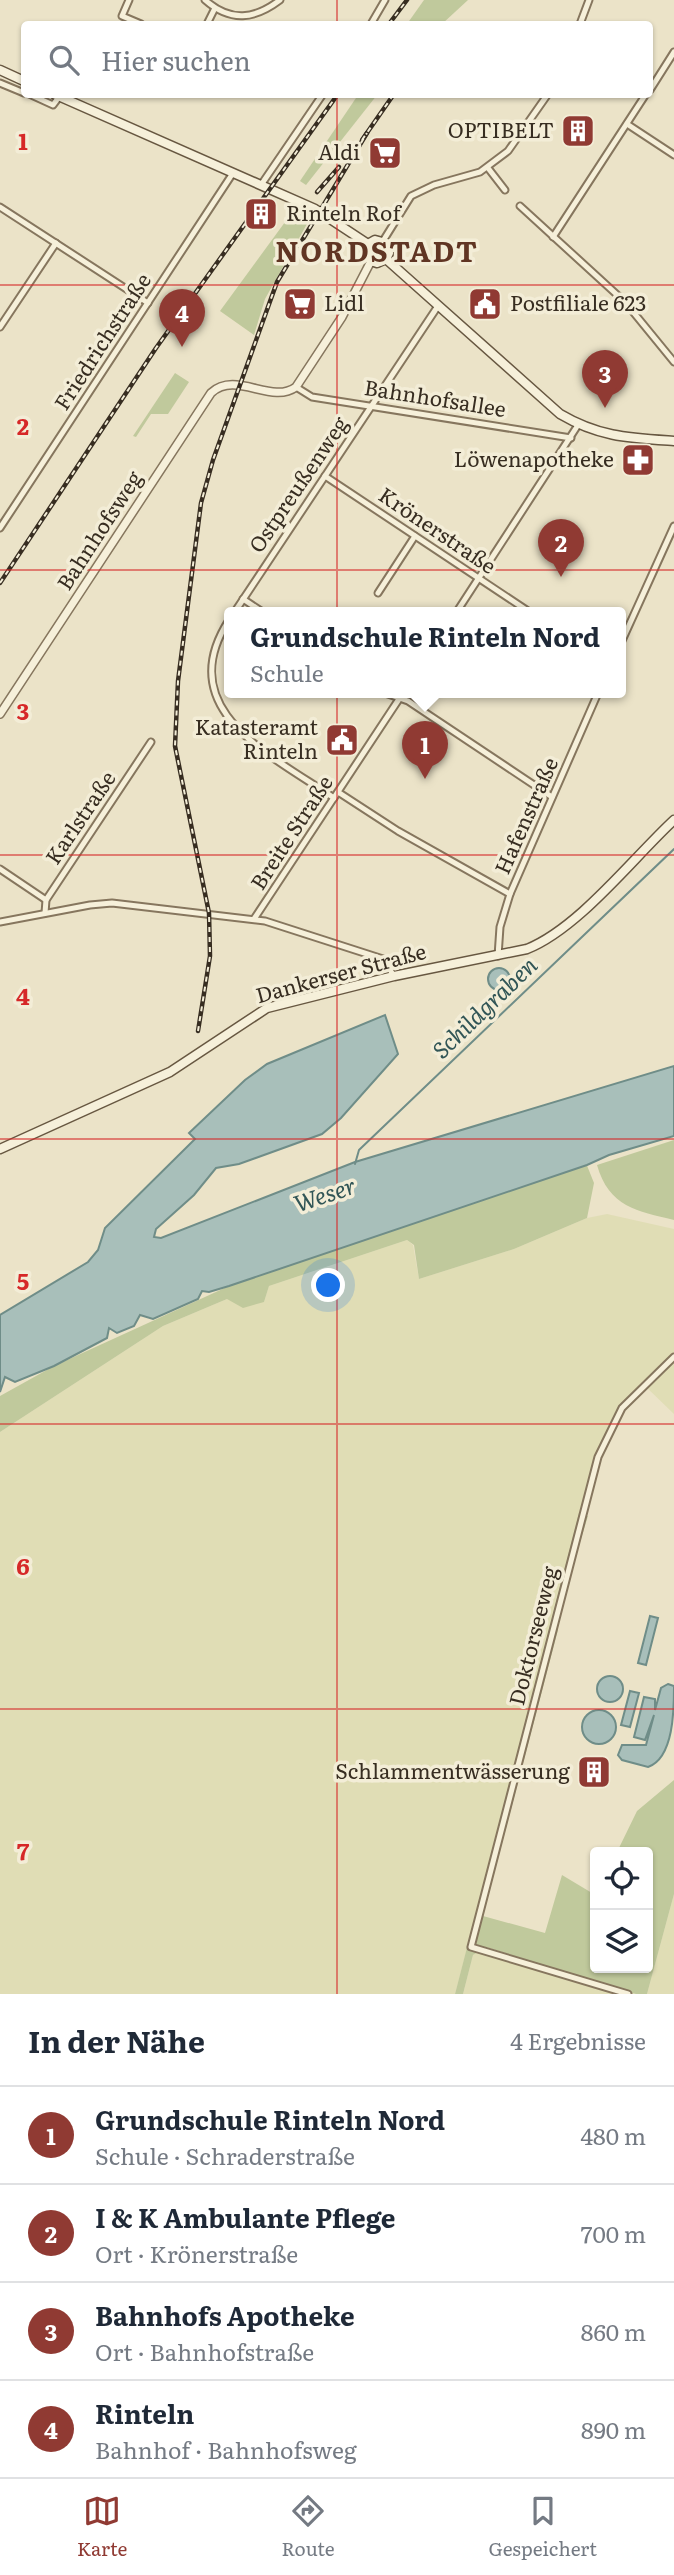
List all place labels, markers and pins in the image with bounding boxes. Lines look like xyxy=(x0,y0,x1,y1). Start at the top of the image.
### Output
building icon: OPTIBELT xyxy=(559,112,597,150)
place label: OPTIBELT xyxy=(448,113,554,144)
supermarket icon: Aldi xyxy=(366,134,404,172)
place label: Aldi xyxy=(318,135,360,166)
building icon: Rinteln Rof xyxy=(242,195,280,233)
place label: Rinteln Rof xyxy=(286,196,402,227)
supermarket icon: Lidl xyxy=(281,285,319,323)
public building icon: Postfiliale 623 xyxy=(466,285,504,323)
place label: Lidl xyxy=(324,286,364,317)
place label: Postfiliale 623 xyxy=(510,286,646,317)
pin: 4 xyxy=(159,289,205,347)
pin: 3 xyxy=(582,350,628,408)
pharmacy icon: Löwenapotheke xyxy=(619,441,657,479)
place label: Löwenapotheke xyxy=(454,442,614,473)
pin: 2 xyxy=(538,519,584,577)
place label: Katasteramt Rinteln xyxy=(195,710,319,765)
public building icon: Katasteramt Rinteln xyxy=(323,721,361,759)
pin: 1 xyxy=(402,721,448,779)
building icon: Schlammentwässerung xyxy=(575,1753,613,1791)
place label: Schlammentwässerung xyxy=(335,1754,570,1785)

